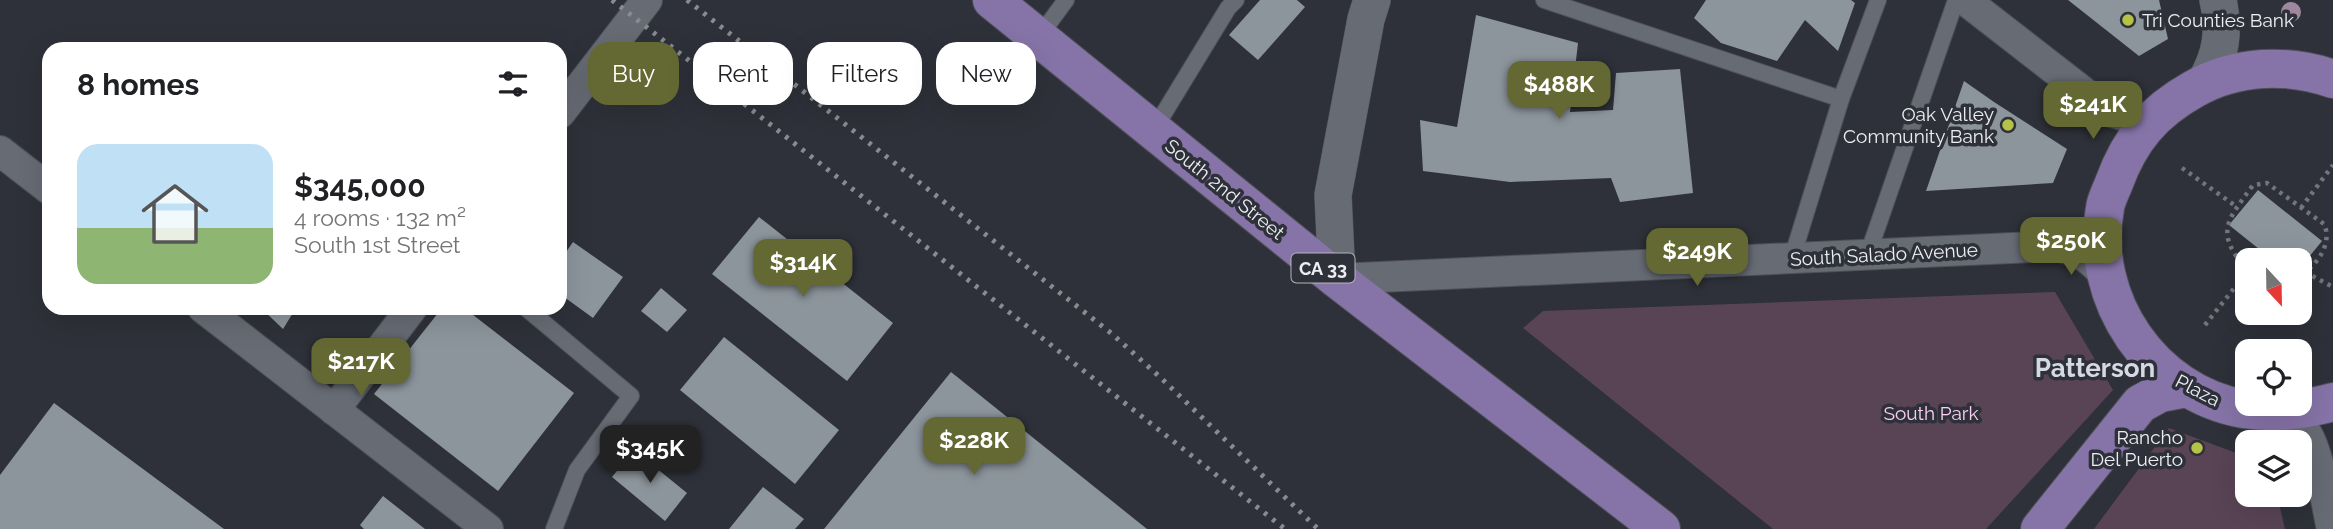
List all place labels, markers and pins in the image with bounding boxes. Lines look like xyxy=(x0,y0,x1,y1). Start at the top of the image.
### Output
place label: Tri Counties Bank xyxy=(2142,9,2294,31)
marker: Tri Counties Bank xyxy=(2120,12,2136,28)
pin: $488K xyxy=(1510,61,1608,121)
pin: $241K xyxy=(2044,82,2142,141)
place label: Oak Valley Community Bank xyxy=(1843,103,1994,147)
marker: Oak Valley Community Bank xyxy=(2000,117,2016,133)
pin: $250K xyxy=(2022,218,2120,277)
pin: $249K xyxy=(1648,229,1746,288)
pin: $314K xyxy=(754,240,852,299)
pin: $217K xyxy=(312,338,410,398)
pin: $228K xyxy=(925,418,1023,477)
pin: $345K xyxy=(601,426,699,485)
place label: Rancho Del Puerto xyxy=(2090,426,2183,470)
marker: Rancho Del Puerto xyxy=(2189,440,2205,456)

